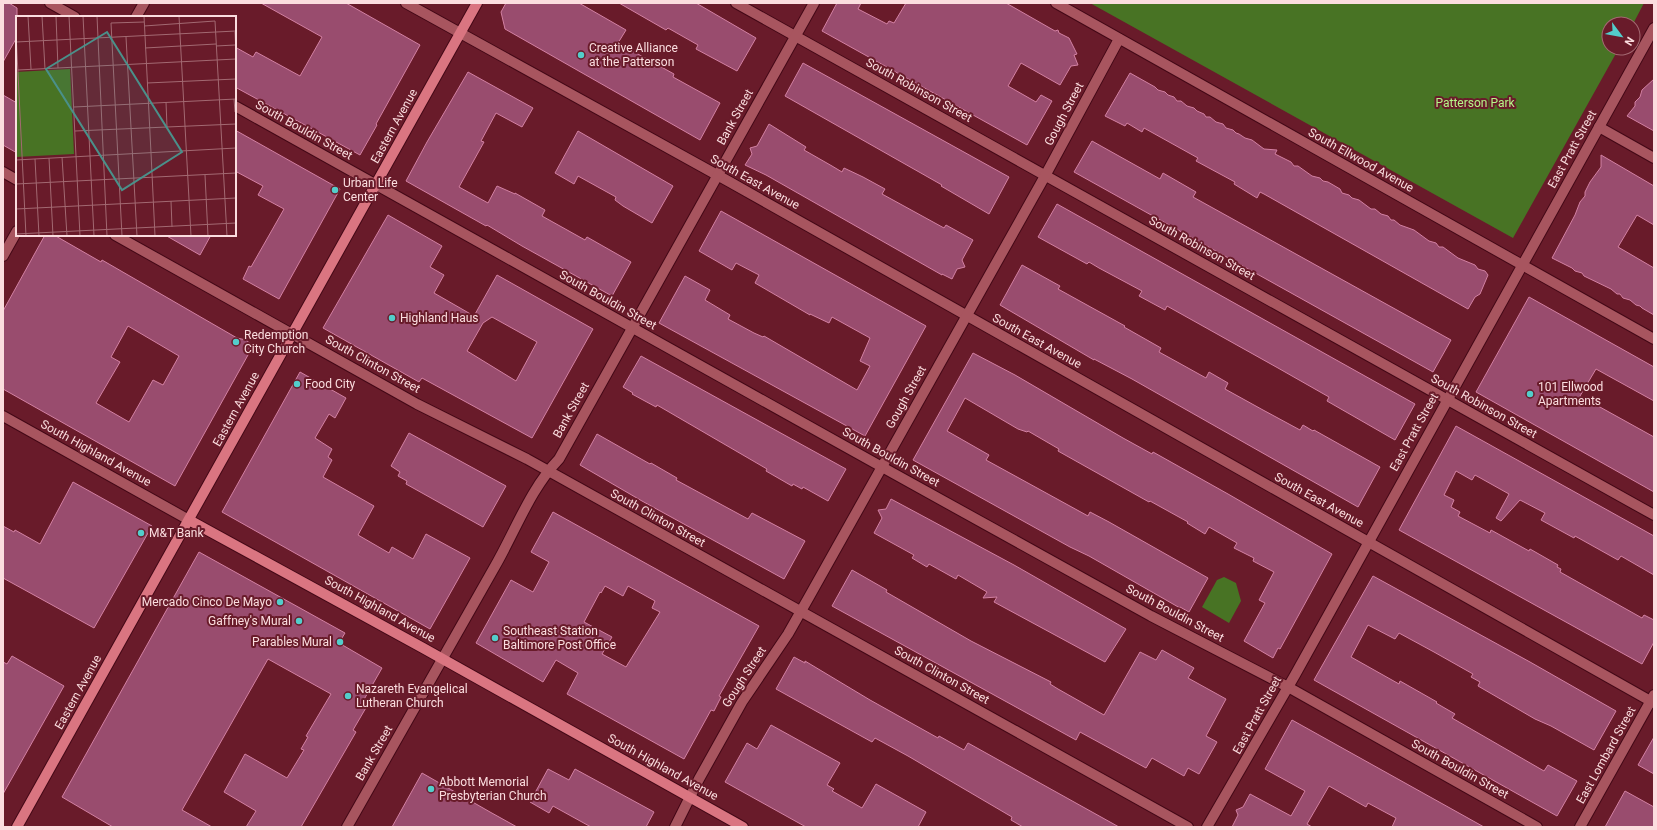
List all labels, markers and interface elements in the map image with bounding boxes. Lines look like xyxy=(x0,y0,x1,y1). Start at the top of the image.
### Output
inset map xyxy=(16,16,236,236)
north arrow xyxy=(1601,16,1641,56)
text: N xyxy=(1621,34,1637,48)
place label: Creative Alliance at the Patterson xyxy=(589,41,678,69)
marker: Creative Alliance at the Patterson xyxy=(576,50,586,60)
street label: South Robinson Street xyxy=(864,55,974,125)
street label: Gough Street xyxy=(1041,80,1087,148)
street label: Eastern Avenue xyxy=(368,86,420,166)
street label: Bank Street xyxy=(714,87,756,147)
park label: Patterson Park xyxy=(1435,96,1515,110)
street label: South Bouldin Street xyxy=(253,97,355,163)
street label: East Pratt Street xyxy=(1545,108,1599,190)
street label: South Ellwood Avenue xyxy=(1306,125,1416,195)
street label: South East Avenue xyxy=(708,152,802,212)
place label: Urban Life Center xyxy=(343,176,398,204)
marker: Urban Life Center xyxy=(330,185,340,195)
street label: South Robinson Street xyxy=(1147,213,1257,283)
street label: South Bouldin Street xyxy=(557,267,659,333)
place label: Highland Haus xyxy=(400,311,479,325)
street label: South East Avenue xyxy=(990,311,1084,371)
marker: Highland Haus xyxy=(387,313,397,323)
place label: Redemption City Church xyxy=(244,328,308,356)
street label: South Clinton Street xyxy=(323,332,423,396)
marker: Redemption City Church xyxy=(231,337,241,347)
street label: Gough Street xyxy=(883,363,929,431)
street label: Eastern Avenue xyxy=(210,369,262,449)
street label: South Robinson Street xyxy=(1429,371,1539,441)
place label: Food City xyxy=(305,377,356,391)
marker: Food City xyxy=(292,379,302,389)
street label: Bank Street xyxy=(550,380,592,440)
place label: 101 Ellwood Apartments xyxy=(1538,380,1603,408)
marker: 101 Ellwood Apartments xyxy=(1525,389,1535,399)
street label: East Pratt Street xyxy=(1387,391,1441,473)
street label: South Highland Avenue xyxy=(38,417,154,489)
street label: South Bouldin Street xyxy=(840,424,942,490)
street label: South East Avenue xyxy=(1272,470,1366,530)
street label: South Clinton Street xyxy=(608,486,708,550)
place label: M&T Bank xyxy=(149,526,204,540)
marker: M&T Bank xyxy=(136,528,146,538)
street label: South Highland Avenue xyxy=(322,573,438,645)
street label: South Bouldin Street xyxy=(1124,581,1226,645)
place label: Mercado Cinco De Mayo xyxy=(142,595,272,609)
marker: Mercado Cinco De Mayo xyxy=(275,597,285,607)
place label: Gaffney's Mural xyxy=(208,614,291,628)
marker: Gaffney's Mural xyxy=(294,616,304,626)
place label: Southeast Station Baltimore Post Office xyxy=(503,624,616,652)
marker: Southeast Station Baltimore Post Office xyxy=(490,633,500,643)
place label: Parables Mural xyxy=(252,635,332,649)
marker: Parables Mural xyxy=(335,637,345,647)
street label: South Clinton Street xyxy=(892,643,992,707)
street label: Gough Street xyxy=(719,644,769,710)
street label: Eastern Avenue xyxy=(52,652,104,732)
street label: East Pratt Street xyxy=(1230,674,1284,756)
place label: Nazareth Evangelical Lutheran Church xyxy=(356,682,468,710)
marker: Nazareth Evangelical Lutheran Church xyxy=(343,691,353,701)
street label: East Lombard Street xyxy=(1573,704,1639,806)
street label: Bank Street xyxy=(353,723,395,783)
street label: South Highland Avenue xyxy=(605,731,721,803)
street label: South Bouldin Street xyxy=(1409,736,1511,802)
place label: Abbott Memorial Presbyterian Church xyxy=(439,775,547,803)
marker: Abbott Memorial Presbyterian Church xyxy=(426,784,436,794)

